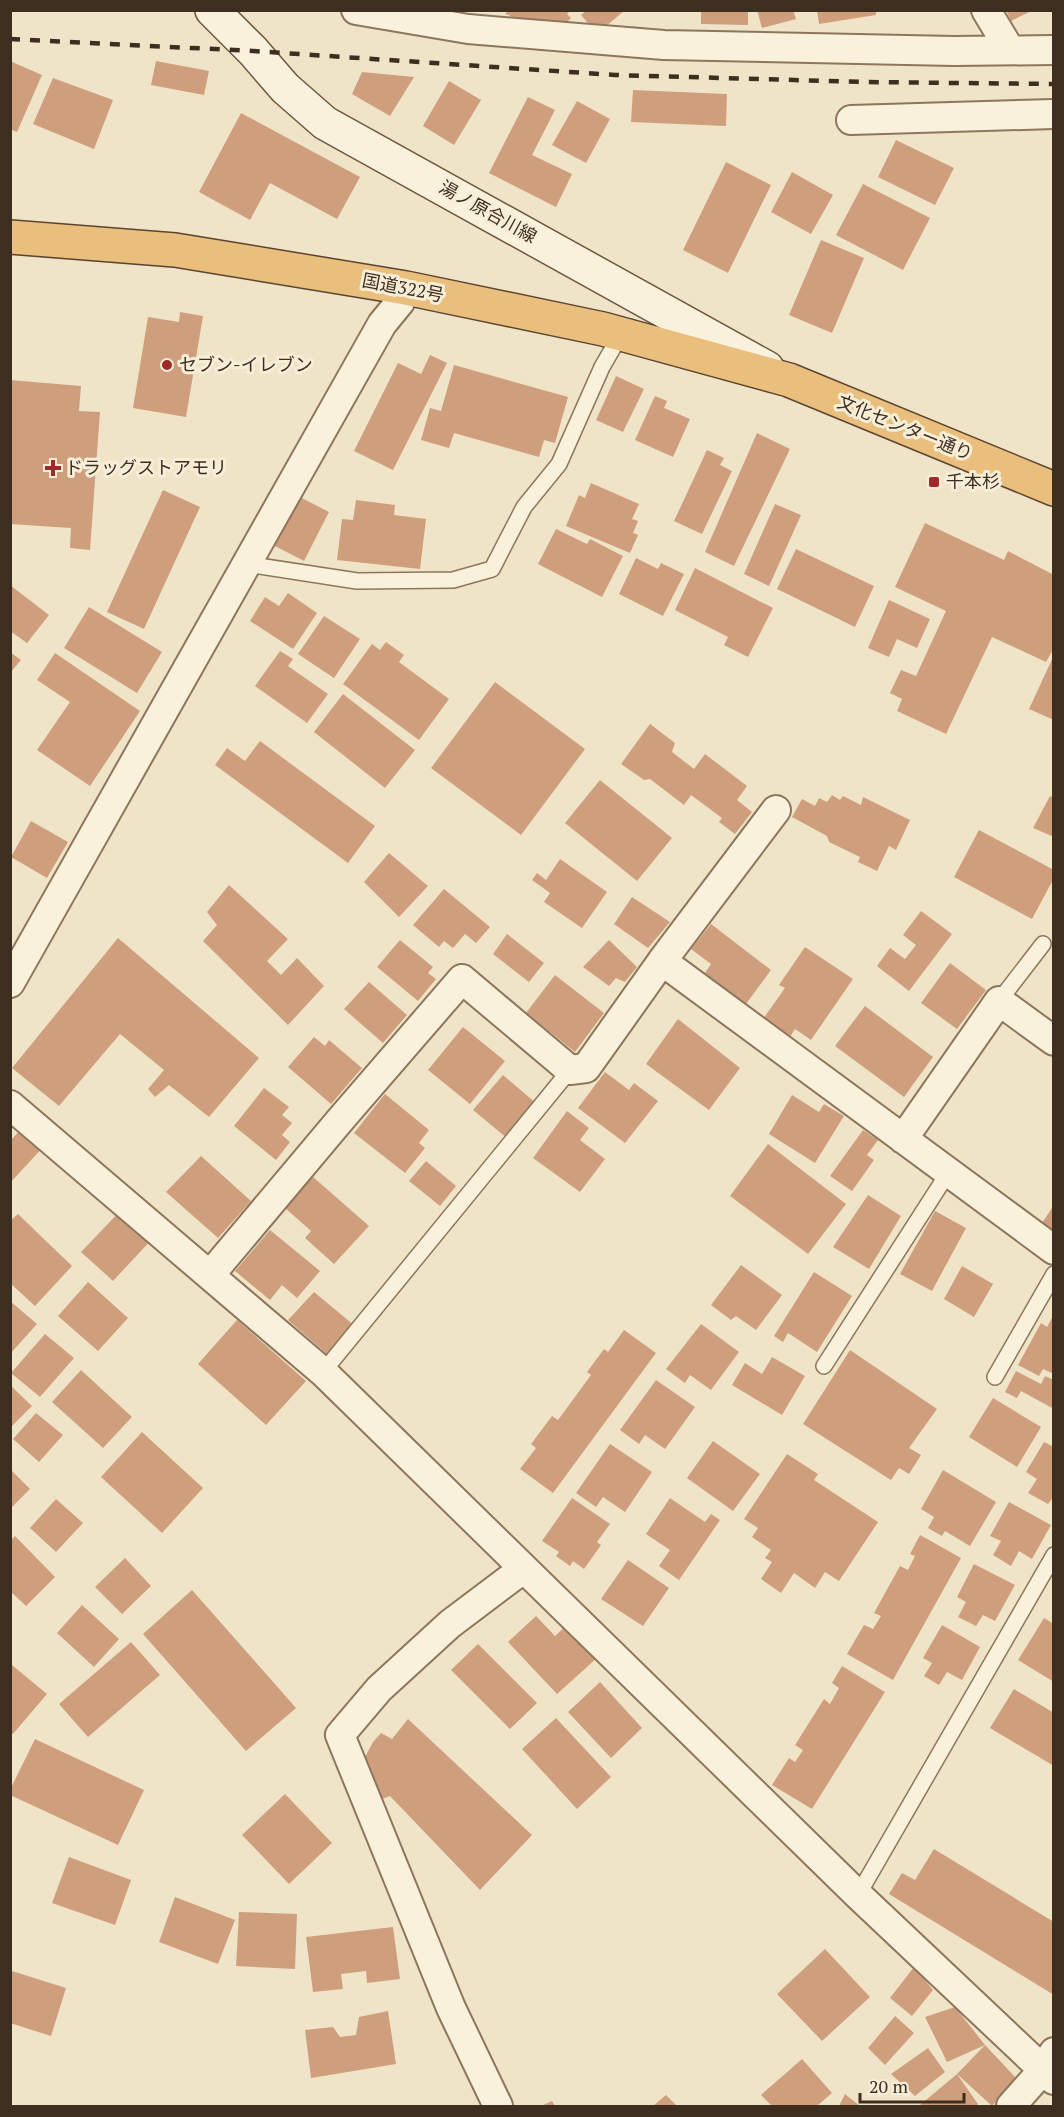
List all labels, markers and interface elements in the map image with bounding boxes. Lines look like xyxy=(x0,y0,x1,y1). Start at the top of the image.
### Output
street label: 湯ノ原合川線 xyxy=(435,174,542,248)
street label: 国道322号 xyxy=(360,267,446,307)
place label: セブン-イレブン xyxy=(179,352,313,376)
marker: セブン-イレブン xyxy=(160,358,174,372)
street label: 文化センター通り xyxy=(834,389,977,465)
place label: ドラッグストアモリ xyxy=(65,455,227,479)
marker: ドラッグストアモリ xyxy=(46,461,60,475)
place label: 千本杉 xyxy=(946,469,1000,493)
marker: 千本杉 xyxy=(927,475,941,489)
scale bar xyxy=(860,2066,964,2104)
text: 20 m xyxy=(869,2074,909,2098)

